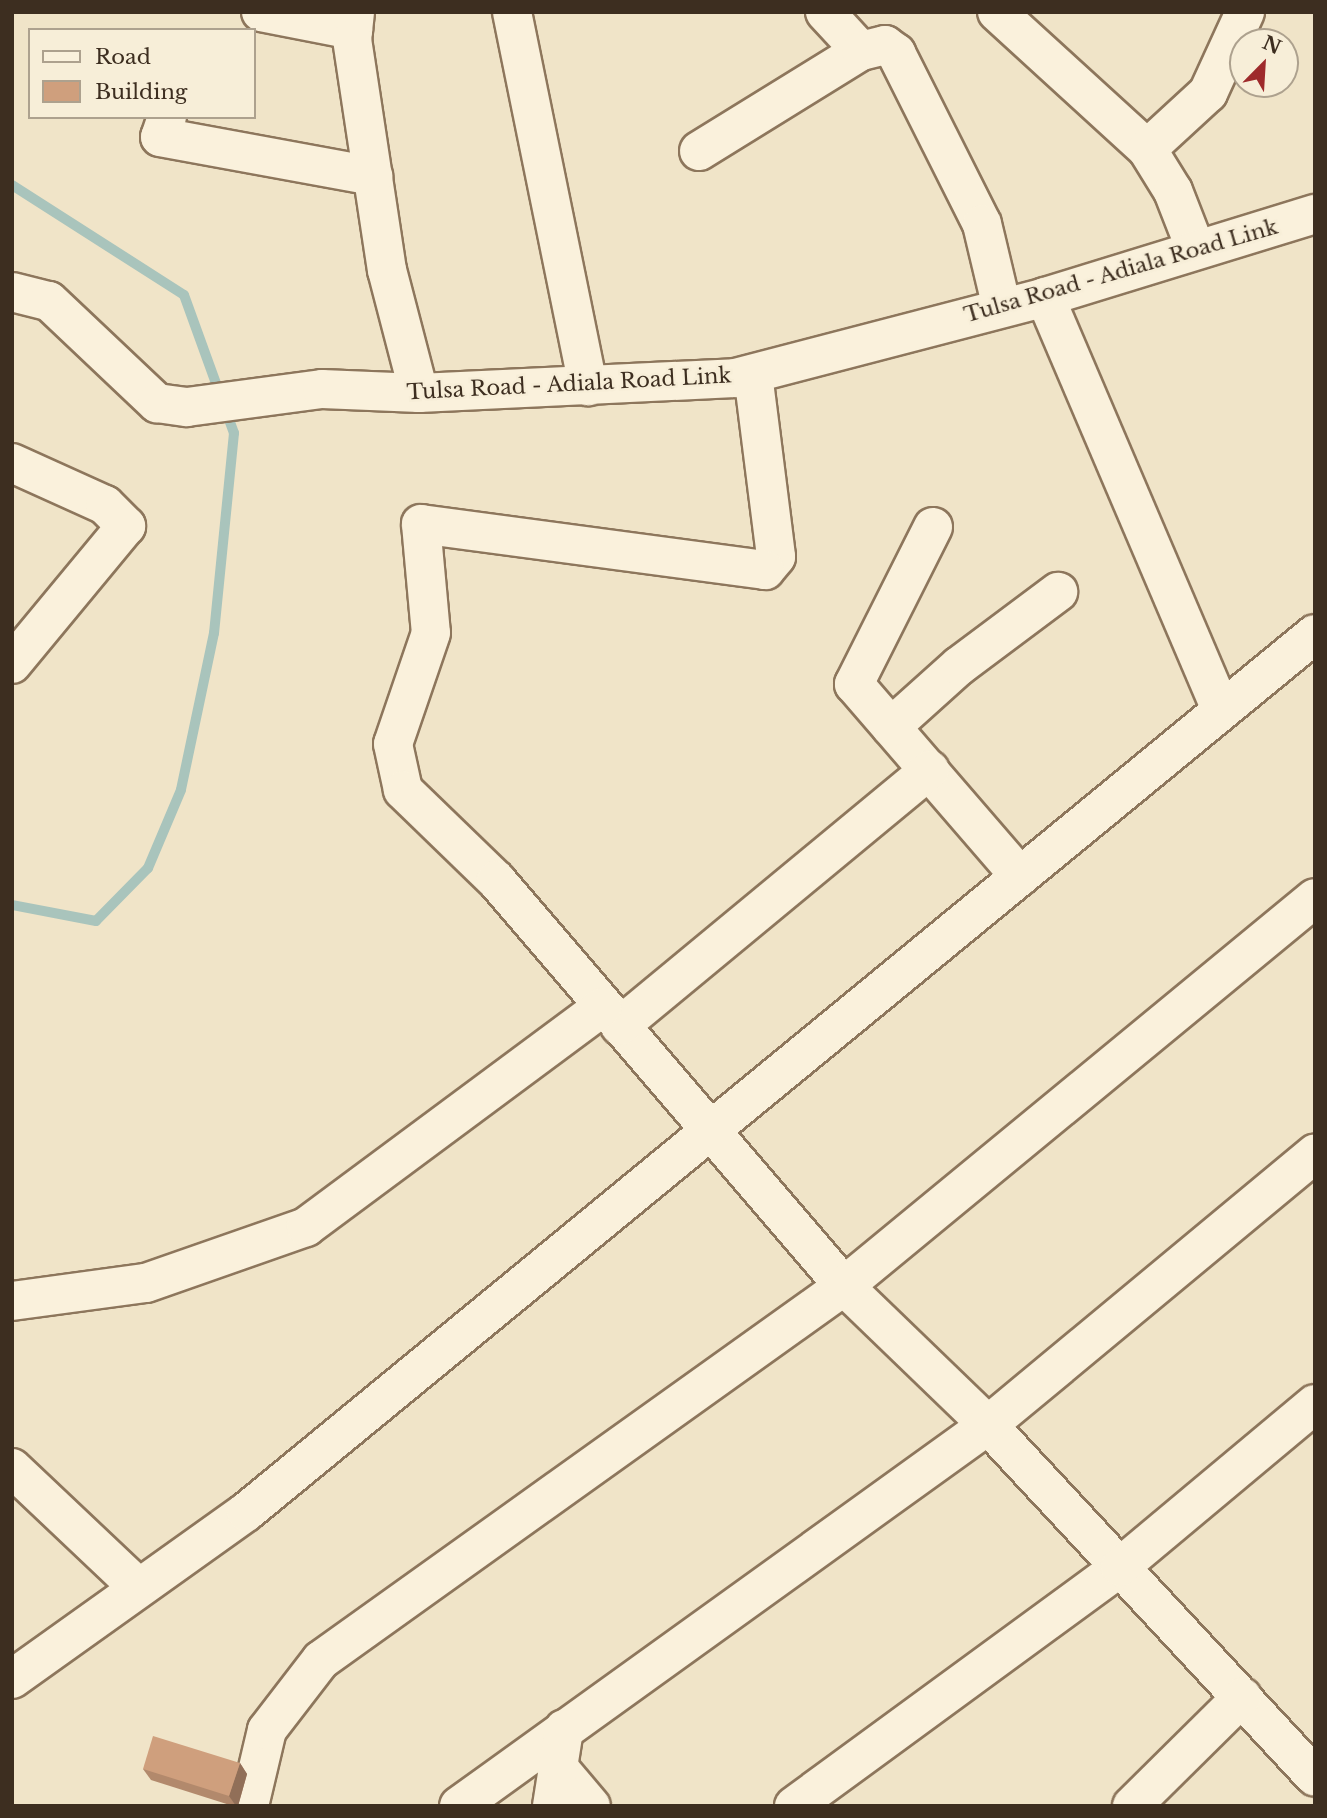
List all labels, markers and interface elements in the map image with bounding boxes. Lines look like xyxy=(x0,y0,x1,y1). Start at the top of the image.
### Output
legend xyxy=(28,28,256,119)
north arrow xyxy=(1229,28,1299,98)
text: N xyxy=(1259,31,1285,59)
text: Road xyxy=(95,44,151,70)
text: Building xyxy=(95,79,187,105)
street label: Tulsa Road - Adiala Road Link xyxy=(961,214,1281,328)
street label: Tulsa Road - Adiala Road Link xyxy=(405,363,733,405)

